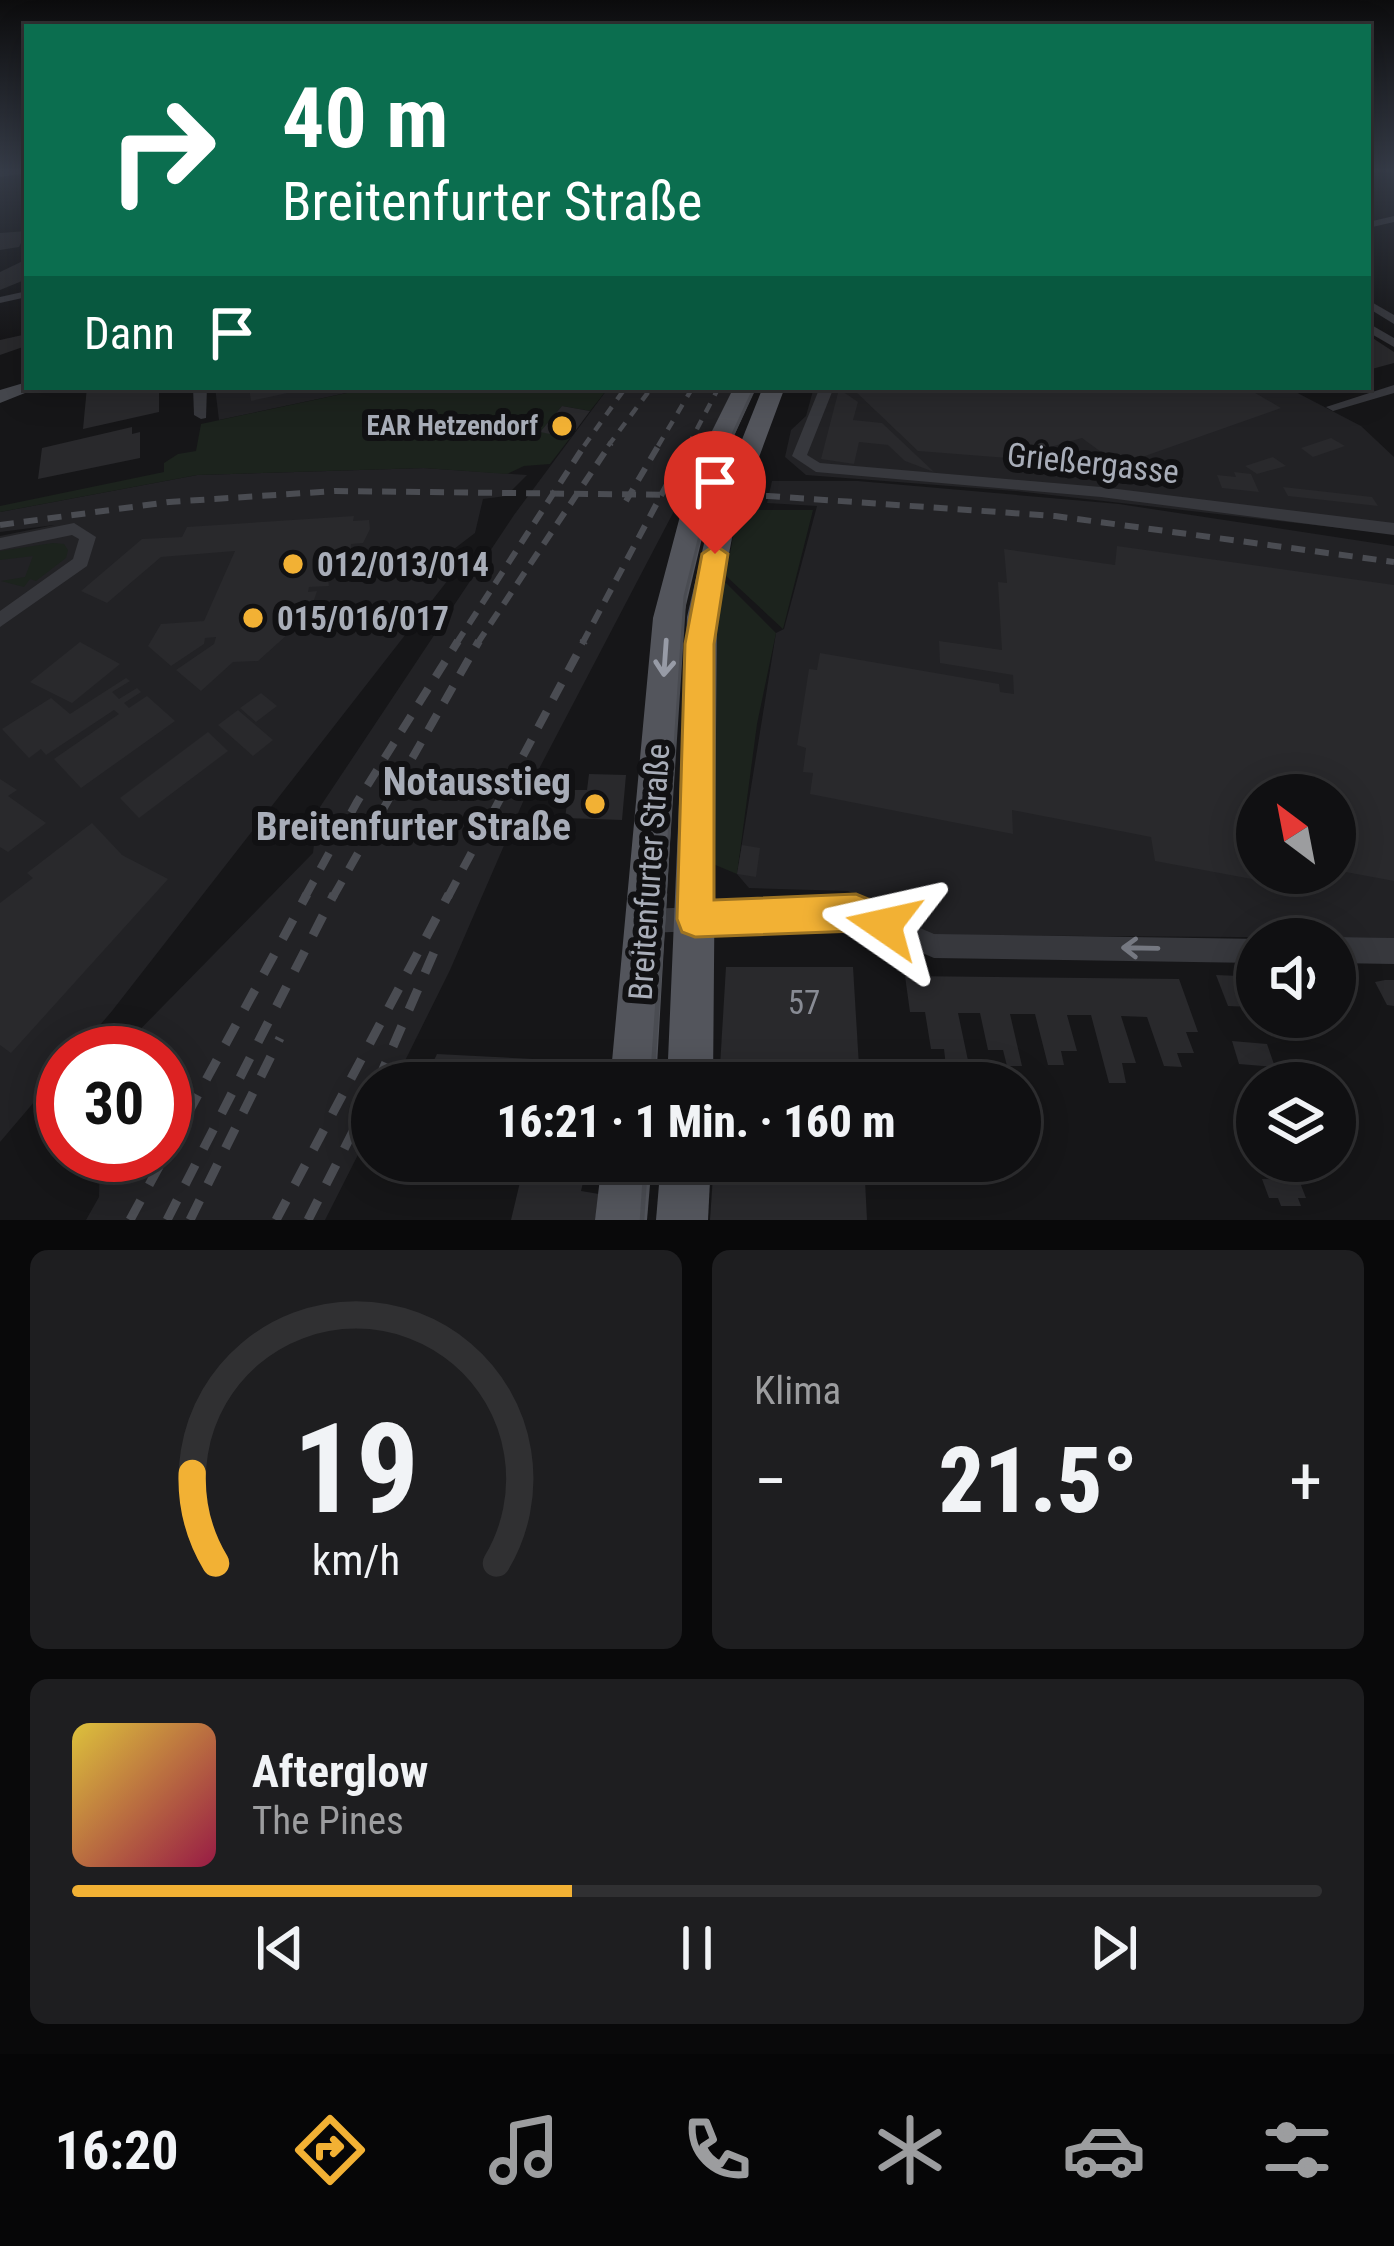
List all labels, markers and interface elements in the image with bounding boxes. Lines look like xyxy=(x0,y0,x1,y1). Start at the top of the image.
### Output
text: 40 m xyxy=(282,69,449,168)
icon: right xyxy=(84,72,240,228)
text: Breitenfurter Straße xyxy=(282,170,702,233)
icon: arrive xyxy=(199,300,265,366)
text: Dann xyxy=(84,307,175,360)
place label: EAR Hetzendorf xyxy=(367,410,538,442)
marker: EAR Hetzendorf xyxy=(549,413,575,439)
pin xyxy=(664,431,766,554)
street label: Grießergasse xyxy=(1005,435,1181,491)
icon: arrive xyxy=(682,449,748,515)
place label: 012/013/014 xyxy=(317,545,489,584)
marker: 012/013/014 xyxy=(280,551,306,577)
place label: 015/016/017 xyxy=(277,599,449,638)
marker: 015/016/017 xyxy=(240,605,266,631)
one-way arrow xyxy=(653,638,676,677)
street label: Breitenfurter Straße xyxy=(621,742,677,1002)
place label: Notausstieg Breitenfurter Straße xyxy=(256,759,571,850)
north arrow xyxy=(1236,774,1356,894)
map controls xyxy=(1236,774,1356,1182)
marker: Notausstieg Breitenfurter Straße xyxy=(582,791,608,817)
position arrow xyxy=(821,862,947,988)
button: sound xyxy=(1236,918,1356,1038)
one-way arrow xyxy=(1121,937,1160,960)
house number: 57 xyxy=(788,983,820,1022)
speed limit sign: 30 xyxy=(36,1026,192,1182)
button: layers xyxy=(1236,1062,1356,1182)
text: 16:21 · 1 Min. · 160 m xyxy=(497,1095,895,1148)
text: Klima xyxy=(754,1368,841,1414)
text: 19 xyxy=(293,1396,419,1542)
text: 21.5° xyxy=(938,1429,1138,1534)
text: − xyxy=(754,1443,787,1520)
text: + xyxy=(1289,1443,1322,1520)
text: km/h xyxy=(312,1534,400,1584)
text: Afterglow xyxy=(252,1745,428,1798)
text: The Pines xyxy=(252,1798,404,1844)
icon: previous xyxy=(247,1915,313,1981)
icon: pause xyxy=(664,1915,730,1981)
icon: next xyxy=(1081,1915,1147,1981)
icon: directions xyxy=(288,2108,372,2192)
icon: music xyxy=(482,2108,566,2192)
icon: phone xyxy=(675,2108,759,2192)
icon: climate xyxy=(868,2108,952,2192)
icon: car xyxy=(1062,2108,1146,2192)
icon: filters xyxy=(1255,2108,1339,2192)
text: 16:20 xyxy=(55,2119,179,2182)

